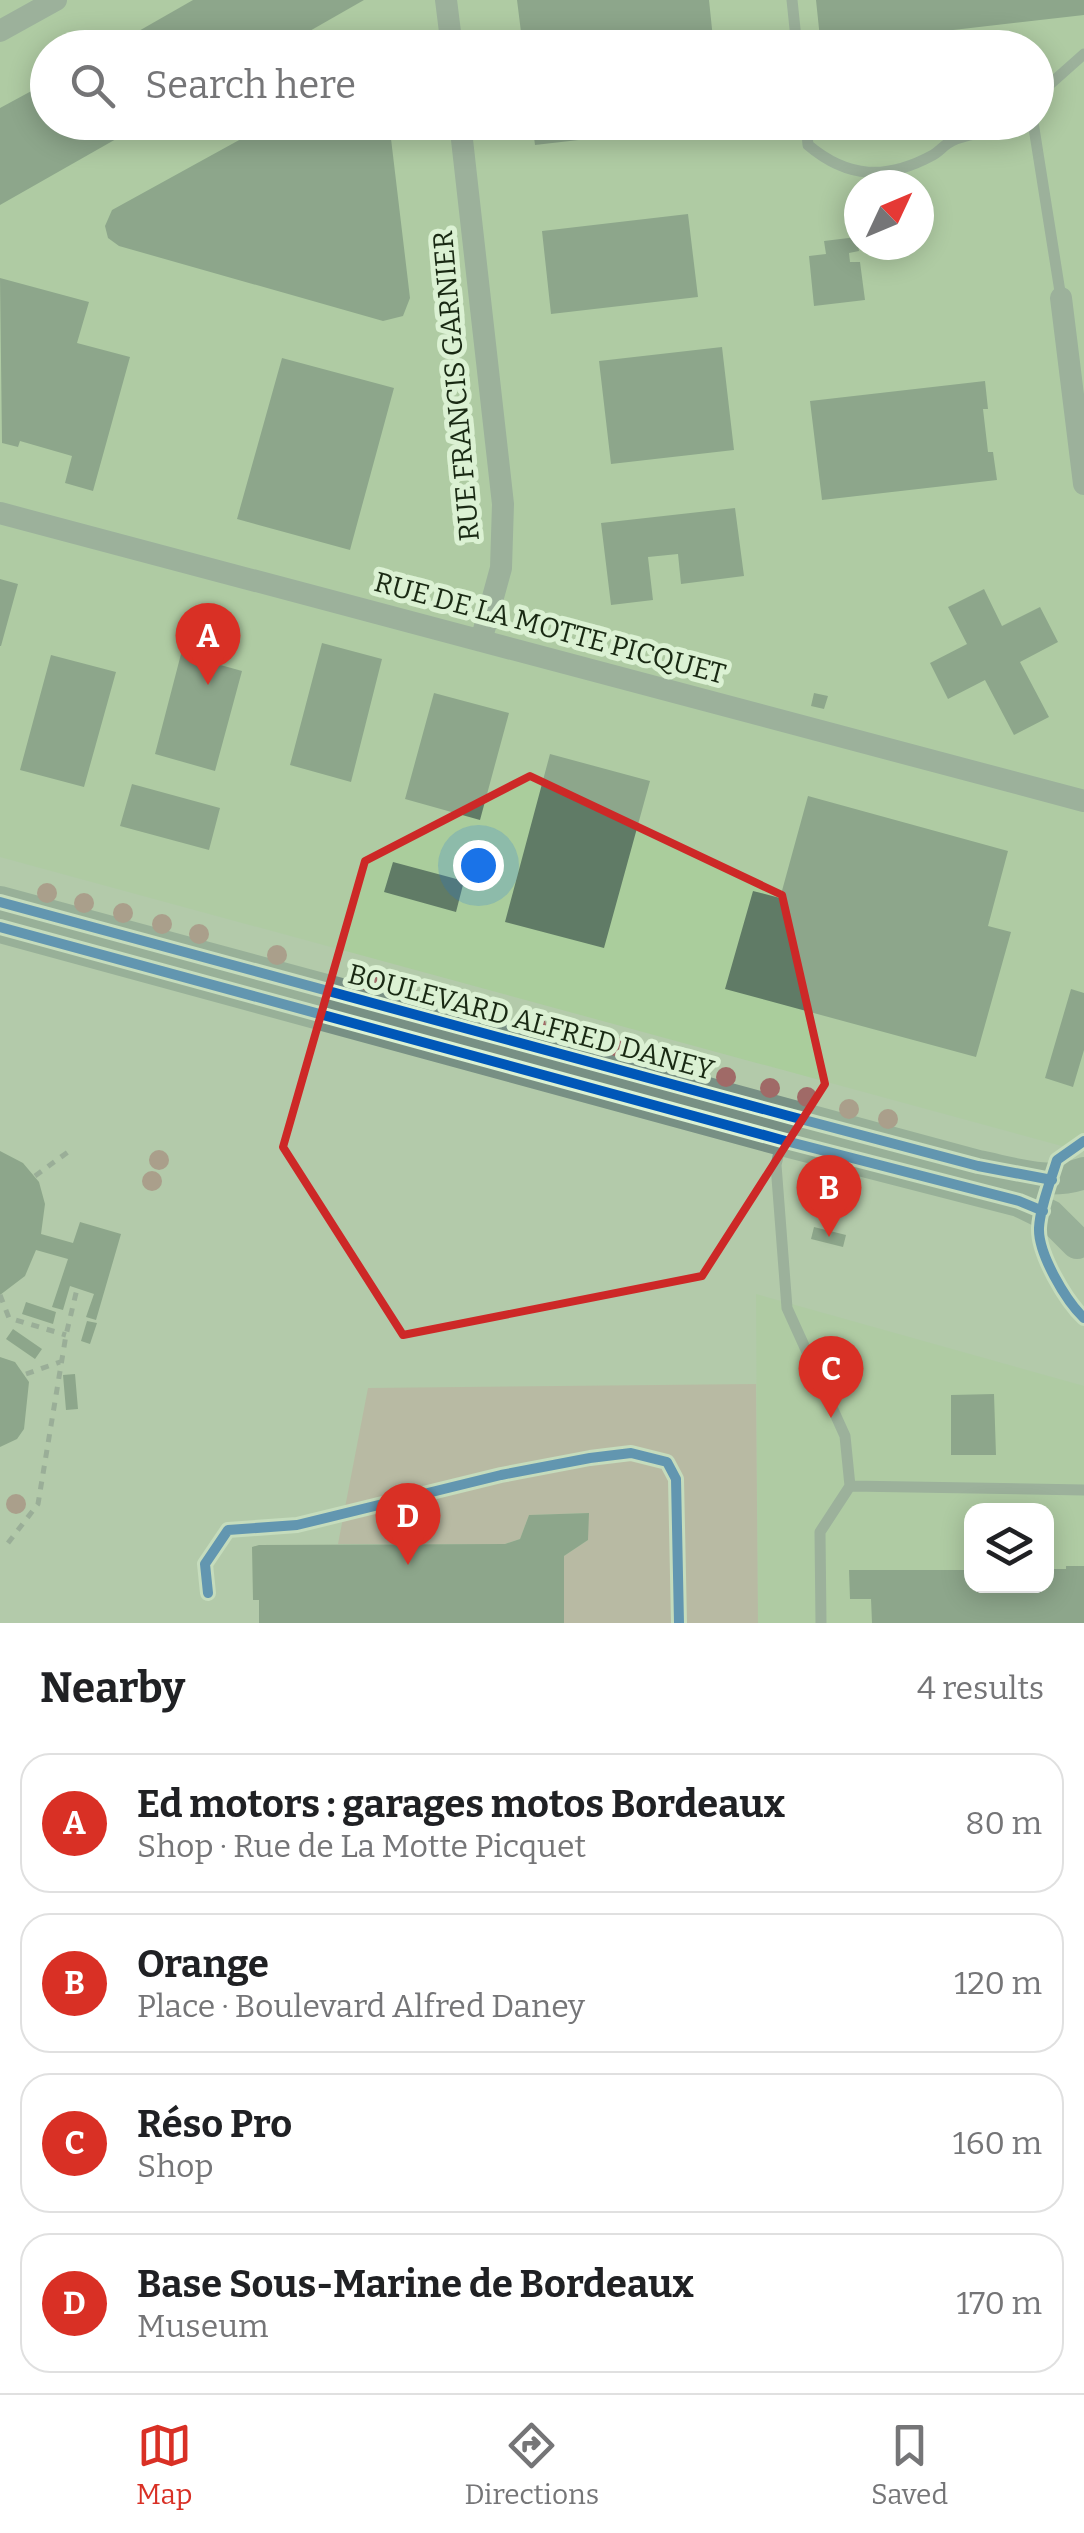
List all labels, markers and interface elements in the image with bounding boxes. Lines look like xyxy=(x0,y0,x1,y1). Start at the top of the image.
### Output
search box xyxy=(30,30,1054,140)
icon: search xyxy=(65,58,120,113)
text: Search here xyxy=(145,62,356,108)
north arrow xyxy=(844,170,934,260)
street label: RUE FRANCIS GARNIER xyxy=(426,229,486,543)
street label: RUE DE LA MOTTE PICQUET xyxy=(371,565,729,691)
pin: A xyxy=(176,602,240,685)
your location xyxy=(453,840,504,891)
street label: BOULEVARD ALFRED DANEY xyxy=(344,957,718,1087)
pin: B xyxy=(796,1154,862,1237)
pin: C xyxy=(798,1336,864,1418)
pin: D xyxy=(376,1482,440,1565)
map controls xyxy=(964,1503,1054,1593)
button: layers xyxy=(964,1503,1054,1593)
text: Nearby xyxy=(40,1663,185,1713)
text: 4 results xyxy=(917,1669,1044,1707)
text: Ed motors : garages motos Bordeaux xyxy=(137,1781,785,1827)
text: A xyxy=(63,1804,86,1842)
text: 80 m xyxy=(965,1804,1042,1842)
text: Shop · Rue de La Motte Picquet xyxy=(137,1827,586,1865)
text: Orange xyxy=(137,1941,269,1987)
text: B xyxy=(64,1964,85,2002)
text: 120 m xyxy=(954,1964,1042,2002)
text: Place · Boulevard Alfred Daney xyxy=(137,1987,585,2025)
text: Réso Pro xyxy=(137,2101,292,2147)
text: C xyxy=(64,2124,85,2162)
text: 160 m xyxy=(953,2124,1042,2162)
text: Shop xyxy=(137,2147,214,2185)
text: Base Sous-Marine de Bordeaux xyxy=(137,2261,694,2307)
text: D xyxy=(63,2284,86,2322)
text: 170 m xyxy=(956,2284,1042,2322)
text: Museum xyxy=(137,2307,269,2345)
tab: Map xyxy=(136,2418,192,2511)
tab: Directions xyxy=(464,2418,599,2511)
tab: Saved xyxy=(871,2418,948,2511)

